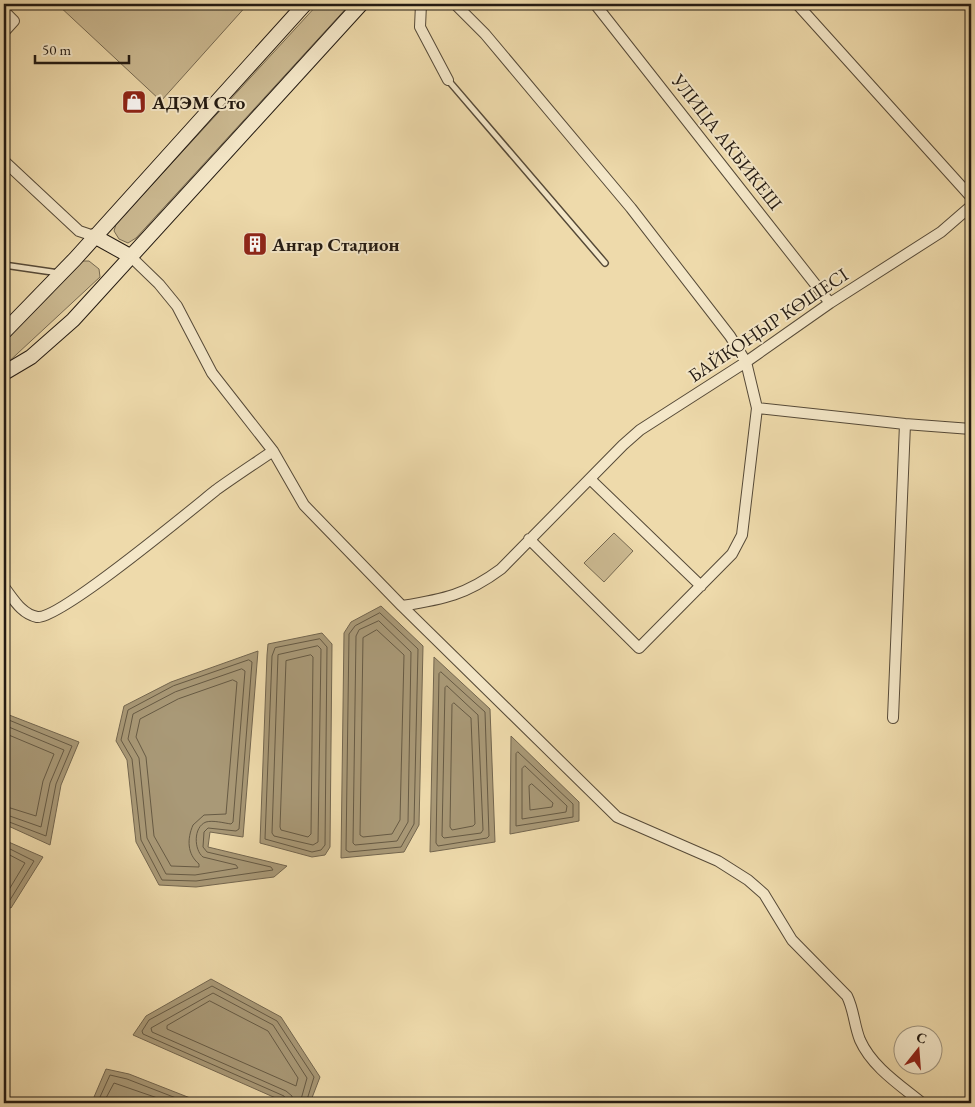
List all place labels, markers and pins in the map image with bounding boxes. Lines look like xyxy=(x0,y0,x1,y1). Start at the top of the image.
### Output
shop icon: АДЭМ Сто xyxy=(121,89,147,115)
place label: АДЭМ Сто xyxy=(151,90,246,115)
building icon: Ангар Стадион xyxy=(242,231,268,257)
place label: Ангар Стадион xyxy=(271,232,400,257)

